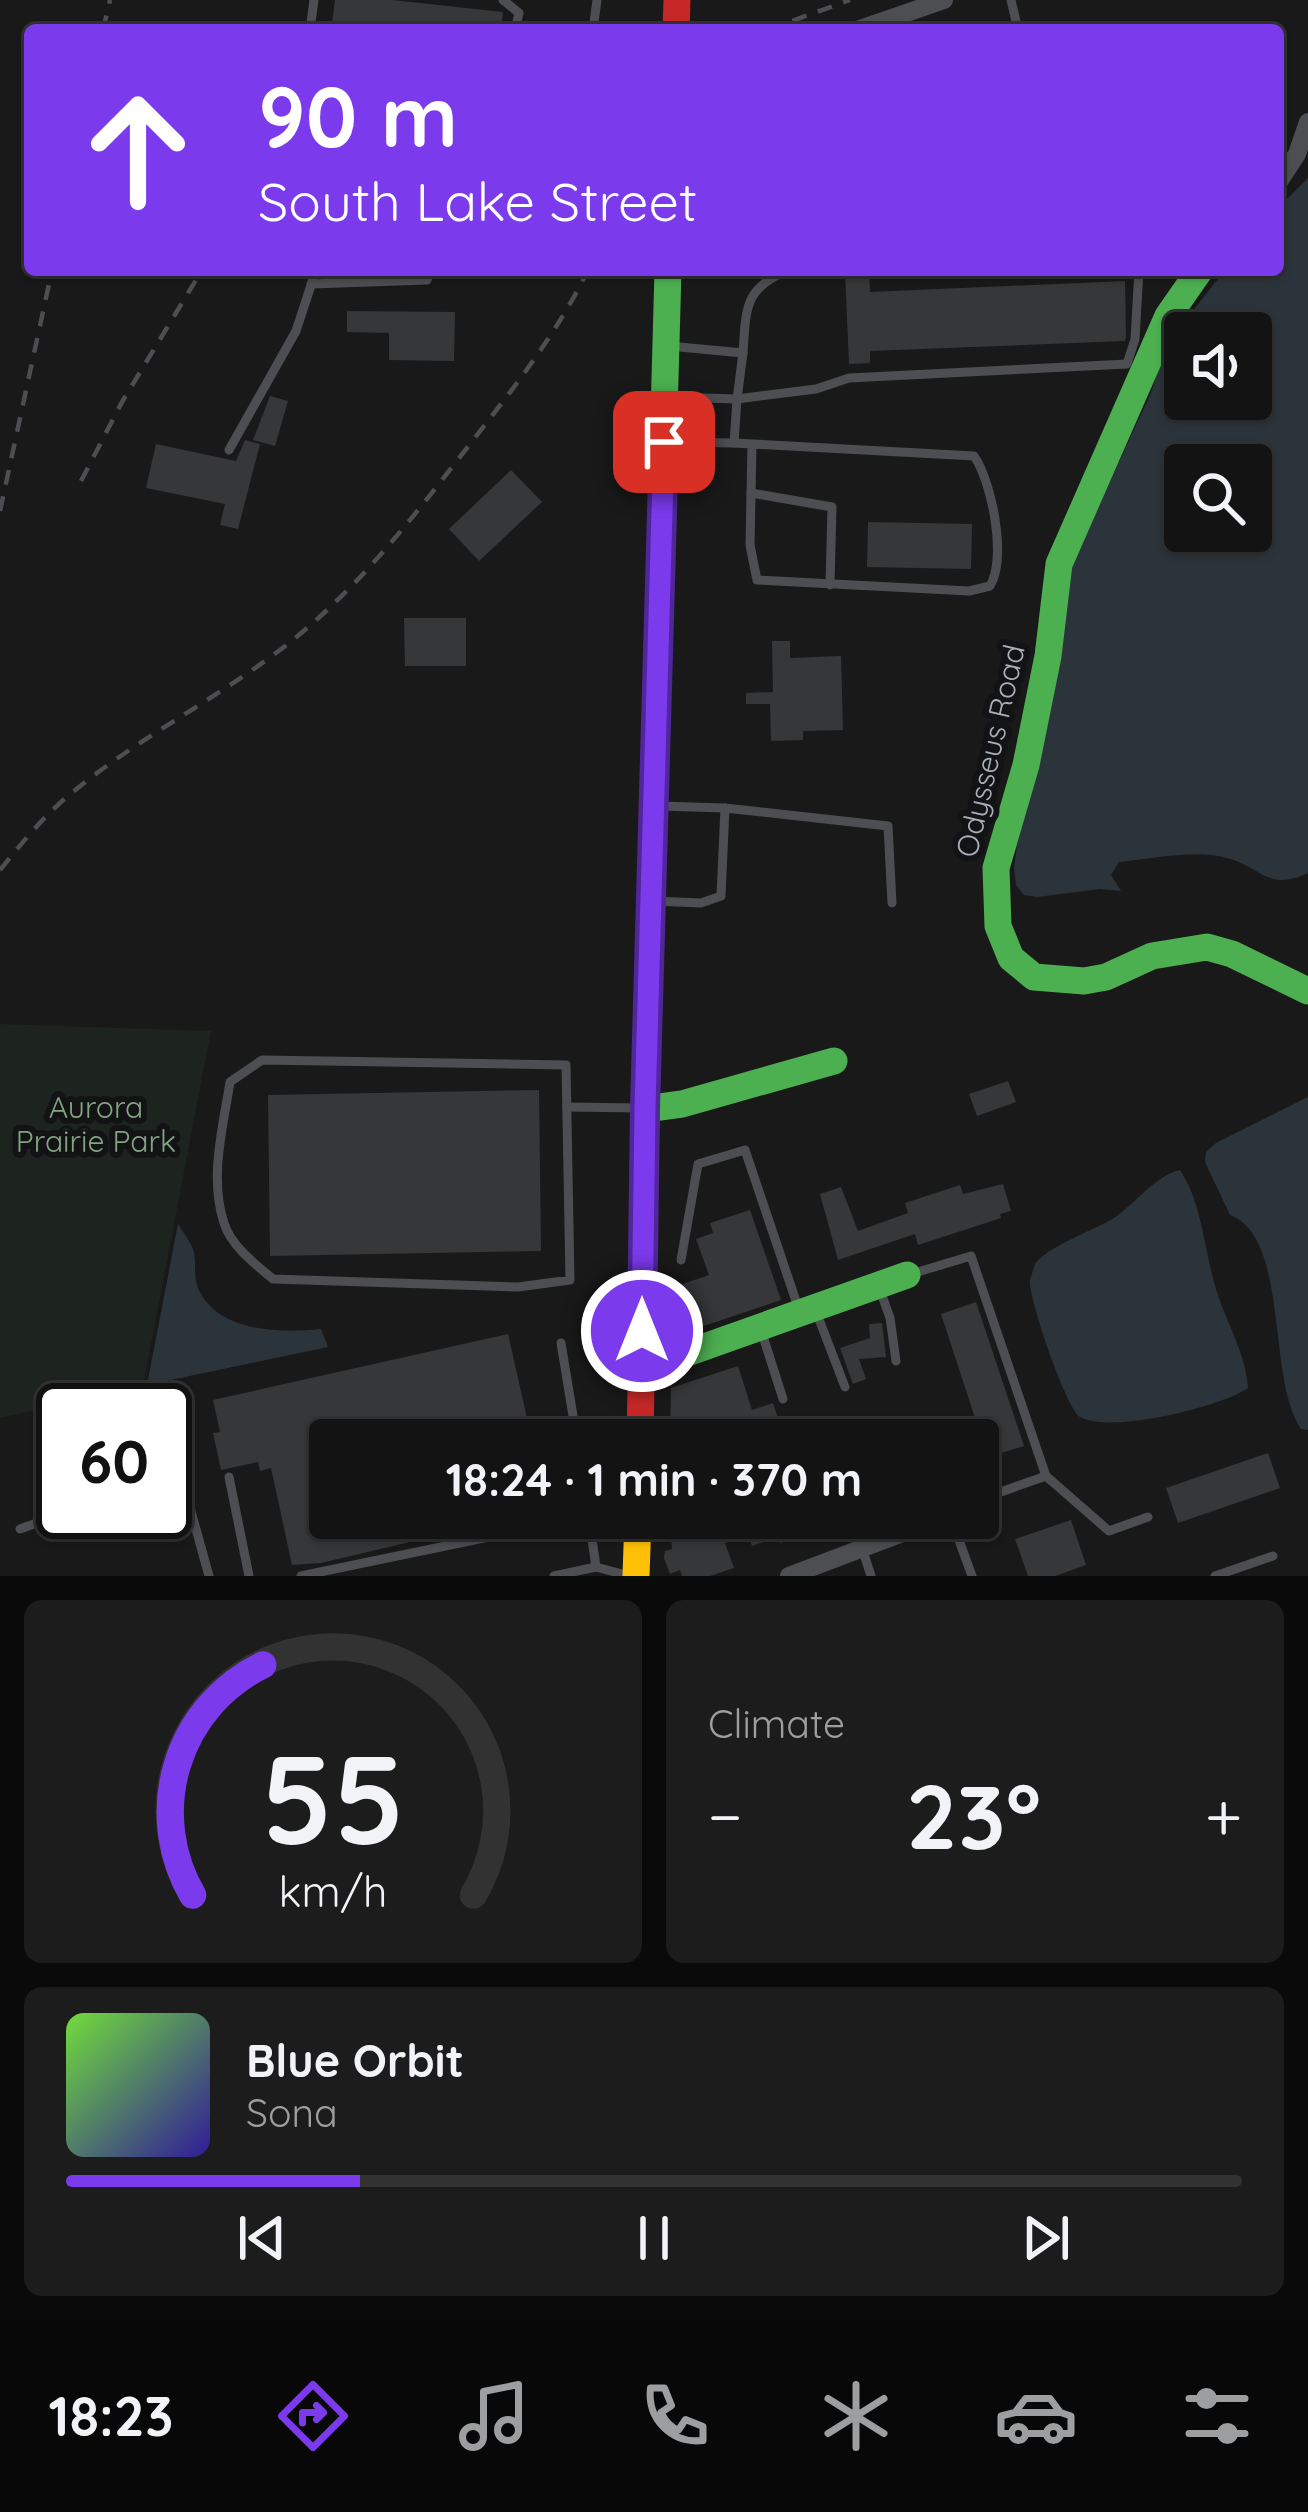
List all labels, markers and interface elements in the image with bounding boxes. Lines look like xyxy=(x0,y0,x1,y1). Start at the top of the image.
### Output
text: 90 m xyxy=(258,63,458,168)
icon: ahead xyxy=(60,72,216,228)
text: South Lake Street xyxy=(258,167,697,235)
map controls xyxy=(1164,312,1272,552)
button: sound xyxy=(1164,312,1272,420)
pin xyxy=(613,391,715,493)
icon: arrive xyxy=(631,409,697,475)
button: search xyxy=(1164,444,1272,552)
street label: Odysseus Road xyxy=(947,641,1033,861)
park label: Aurora Prairie Park xyxy=(16,1088,176,1160)
position arrow xyxy=(579,1268,705,1394)
speed limit sign: 60 xyxy=(36,1383,192,1539)
text: 18:24 · 1 min · 370 m xyxy=(446,1451,862,1507)
text: Climate xyxy=(708,1699,845,1748)
text: 55 xyxy=(261,1719,405,1875)
text: 23° xyxy=(906,1759,1041,1872)
text: − xyxy=(708,1774,742,1857)
text: + xyxy=(1205,1774,1242,1857)
text: km/h xyxy=(279,1863,387,1917)
text: Blue Orbit xyxy=(246,2032,464,2088)
text: Sona xyxy=(246,2088,338,2137)
icon: previous xyxy=(229,2205,295,2271)
icon: pause xyxy=(621,2205,687,2271)
icon: next xyxy=(1013,2205,1079,2271)
icon: directions xyxy=(271,2374,355,2458)
icon: music xyxy=(452,2374,536,2458)
icon: phone xyxy=(633,2374,717,2458)
icon: climate xyxy=(814,2374,898,2458)
icon: car xyxy=(994,2374,1078,2458)
icon: filters xyxy=(1175,2374,1259,2458)
text: 18:23 xyxy=(48,2382,174,2450)

